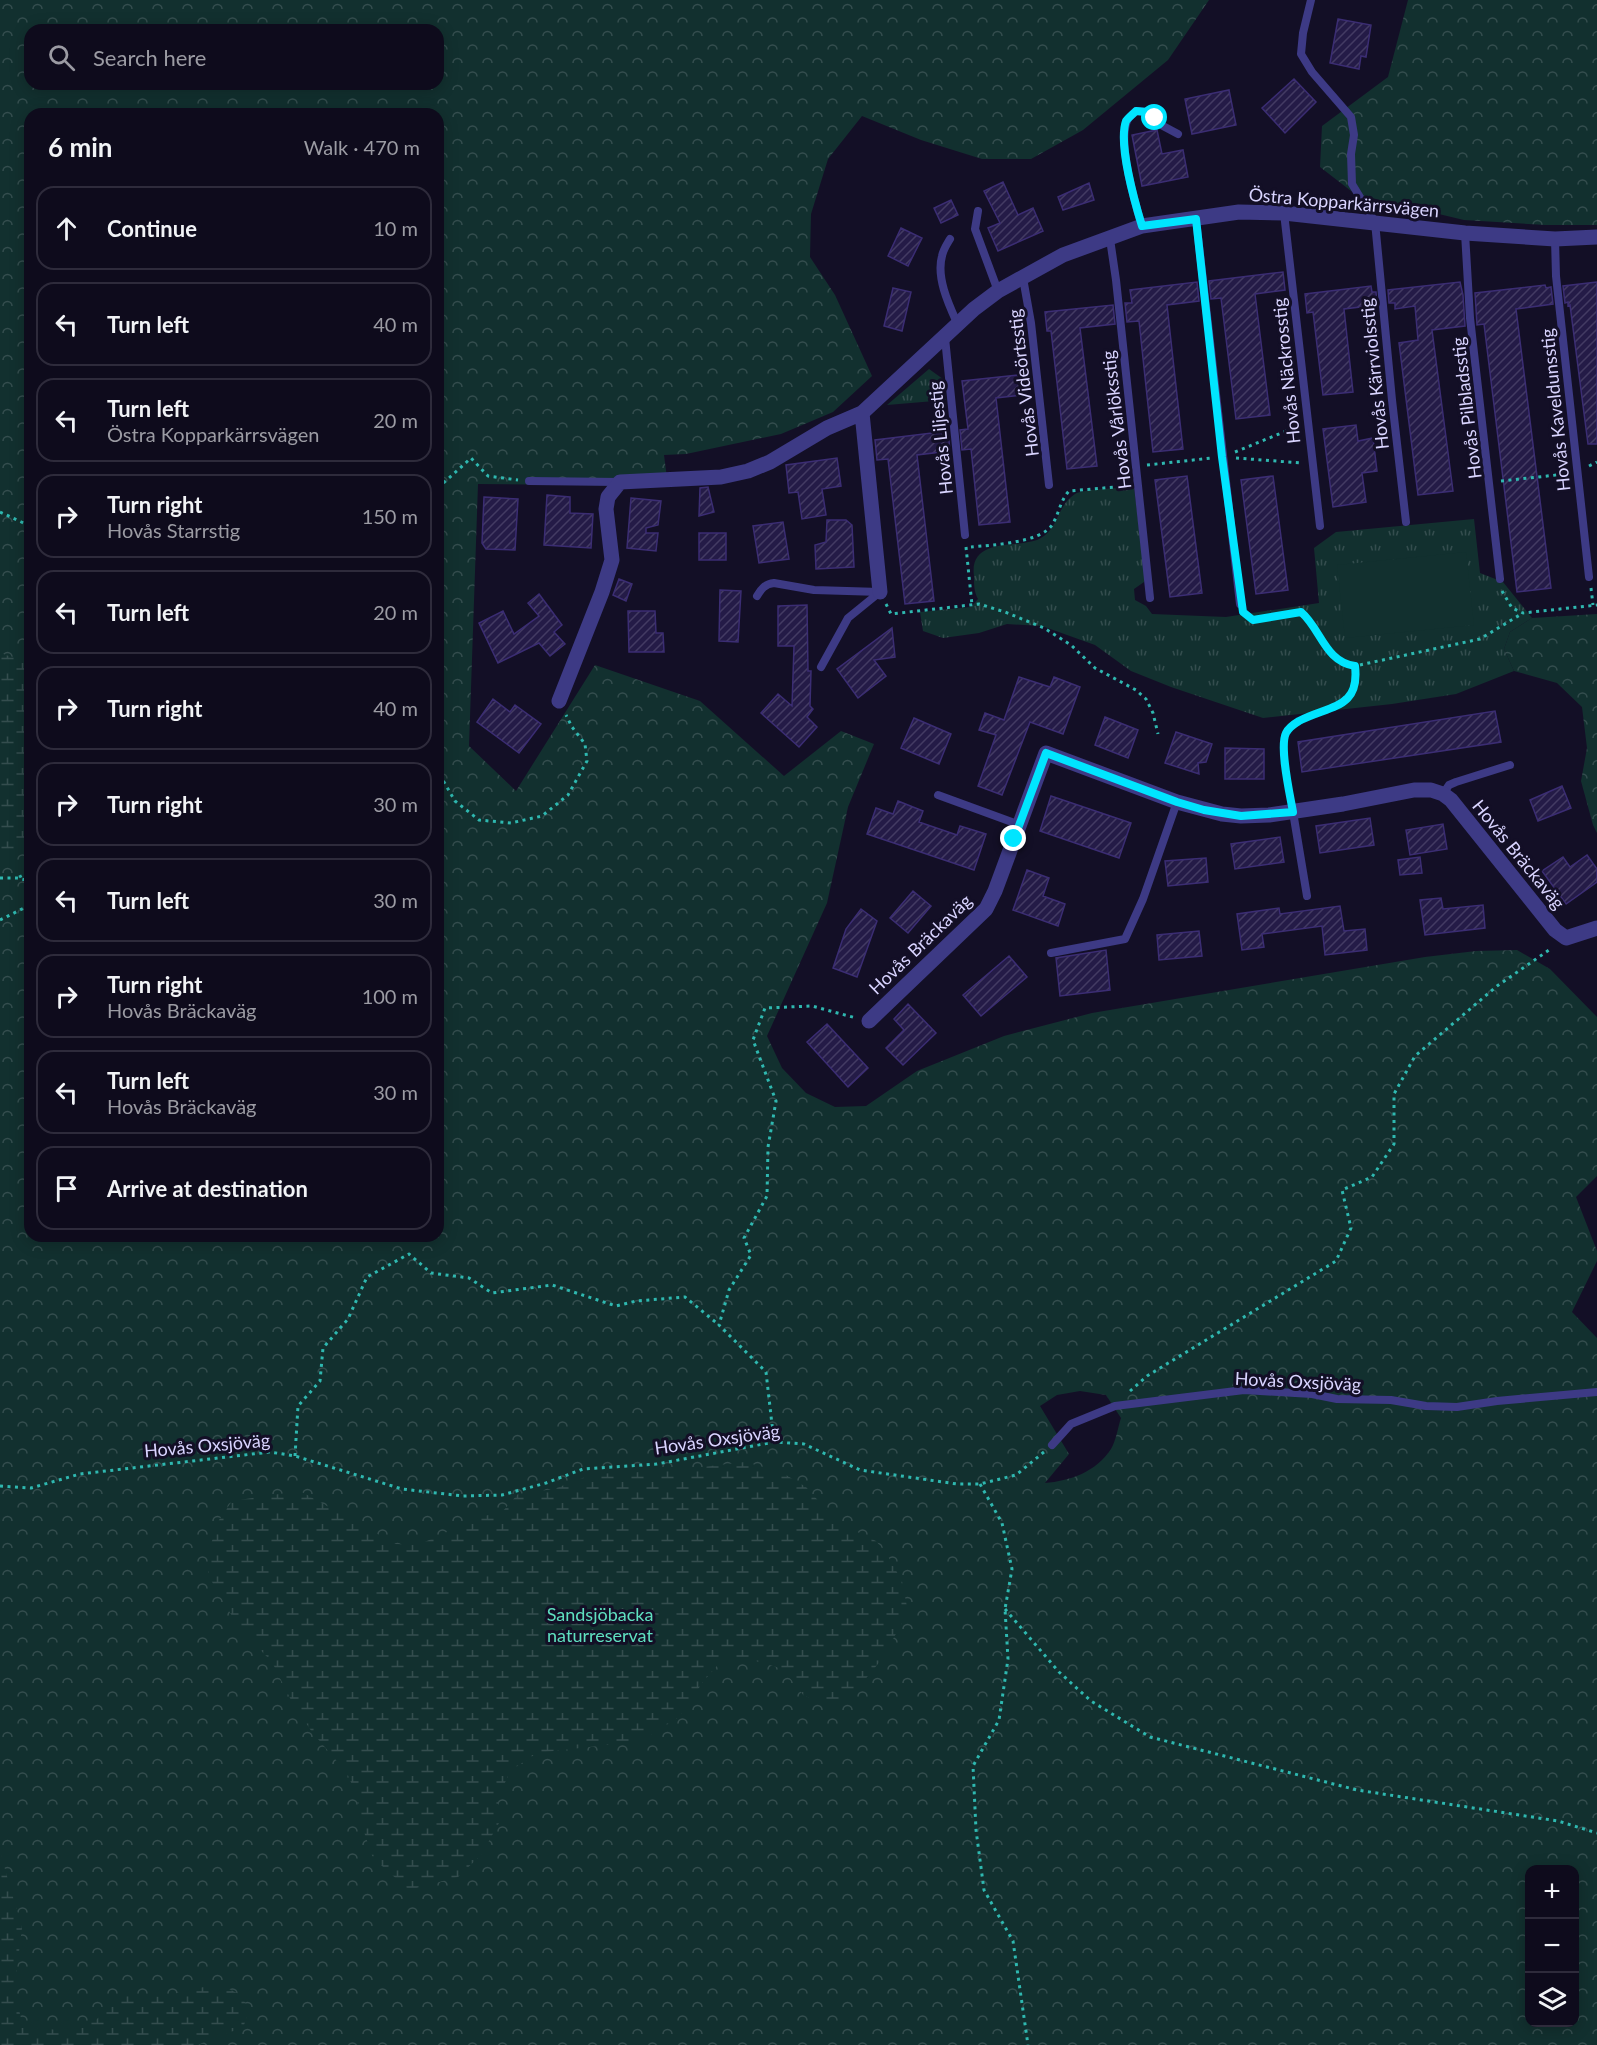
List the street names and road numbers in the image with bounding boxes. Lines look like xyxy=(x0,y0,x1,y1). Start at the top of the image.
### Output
street label: Östra Kopparkärrsvägen xyxy=(1248,183,1440,221)
street label: Hovås Näckrosstig xyxy=(1267,297,1305,445)
street label: Hovås Kärrviolsstig xyxy=(1355,297,1393,451)
street label: Hovås Videörtsstig xyxy=(1003,308,1043,458)
street label: Hovås Kaveldunsstig xyxy=(1536,328,1574,492)
street label: Hovås Pilbladsstig xyxy=(1446,336,1486,480)
street label: Hovås Vårlöksstig xyxy=(1097,350,1135,490)
street label: Hovås Liljestig xyxy=(923,380,957,496)
street label: Hovås Bräckaväg xyxy=(1468,795,1570,913)
street label: Hovås Bräckaväg xyxy=(864,889,976,999)
street label: Hovås Oxsjöväg xyxy=(1234,1367,1362,1395)
street label: Hovås Oxsjöväg xyxy=(653,1419,781,1459)
street label: Hovås Oxsjöväg xyxy=(143,1429,271,1461)

